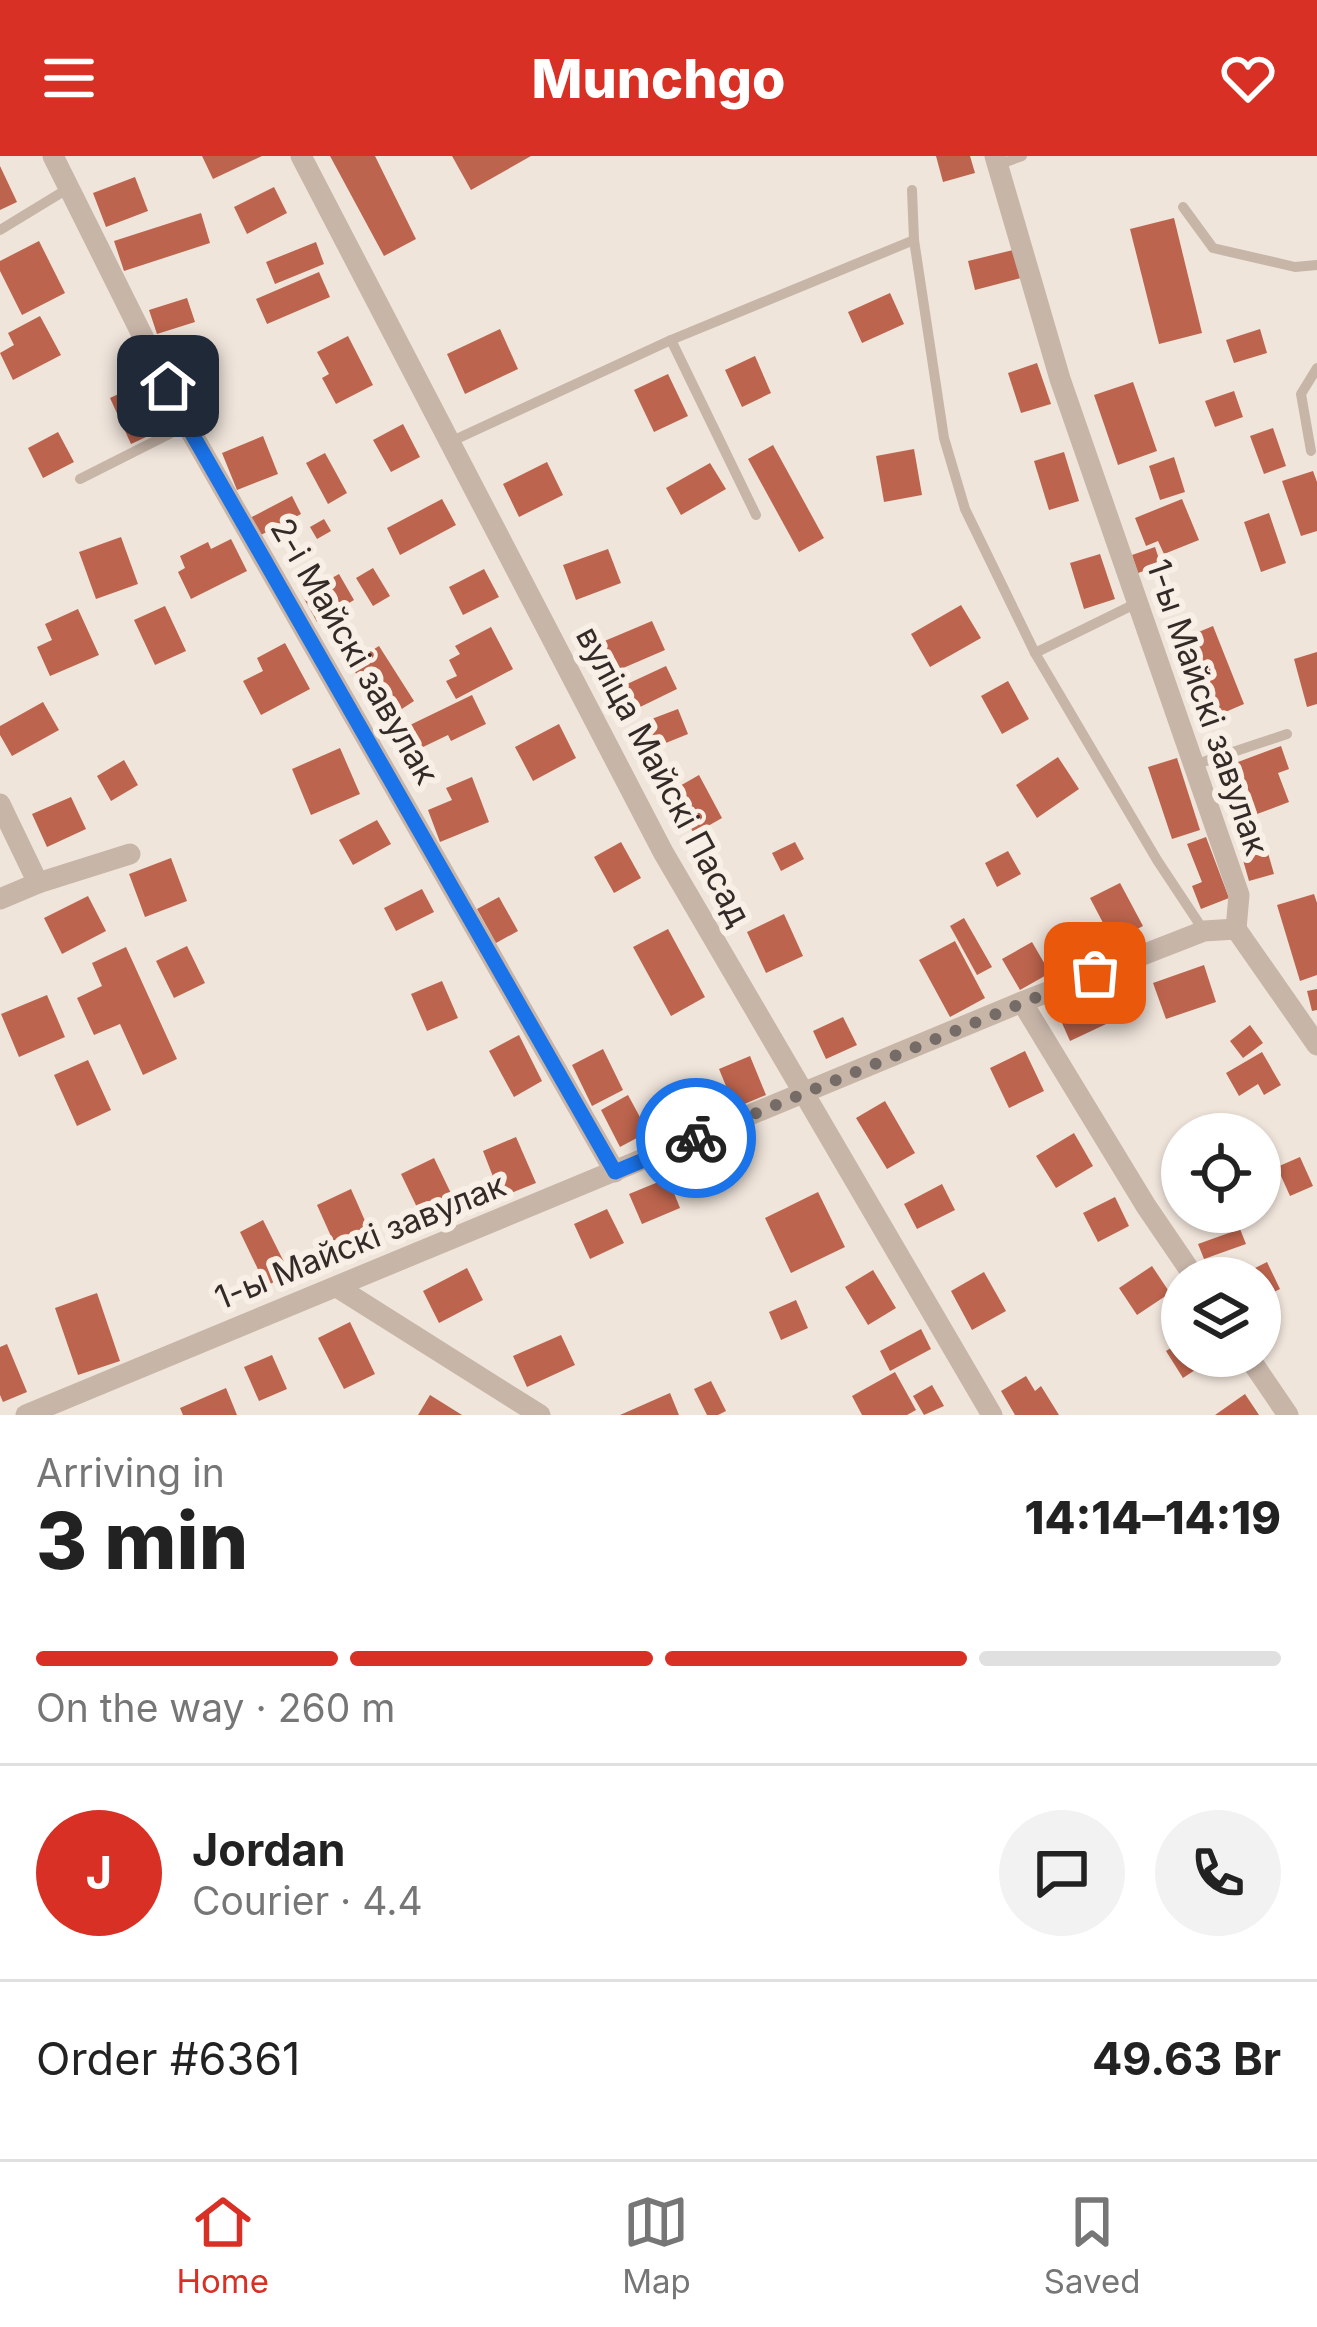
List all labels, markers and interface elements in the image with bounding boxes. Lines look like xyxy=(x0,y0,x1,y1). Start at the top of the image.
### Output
icon: menu xyxy=(36,45,102,111)
icon: heart xyxy=(1215,45,1281,111)
text: Munchgo xyxy=(532,46,785,111)
pin xyxy=(117,335,219,437)
icon: home xyxy=(135,353,201,419)
street label: 2-і Майскі завулак xyxy=(263,511,447,791)
street label: 1-ы Майскі завулак xyxy=(1139,554,1277,860)
street label: вуліца Майскі Пасад xyxy=(568,619,760,933)
pin xyxy=(1044,922,1146,1024)
icon: bag xyxy=(1062,940,1128,1006)
courier xyxy=(636,1078,756,1198)
icon: bike xyxy=(663,1105,729,1171)
map controls xyxy=(1161,1113,1281,1377)
button: locate xyxy=(1161,1113,1281,1233)
street label: 1-ы Майскі завулак xyxy=(209,1164,511,1318)
button: layers xyxy=(1161,1257,1281,1377)
text: Arriving in xyxy=(36,1449,225,1496)
text: 14:14–14:19 xyxy=(1025,1490,1281,1545)
text: 3 min xyxy=(36,1493,248,1588)
text: On the way · 260 m xyxy=(36,1684,395,1731)
button: chat xyxy=(999,1810,1125,1936)
button: phone xyxy=(1155,1810,1281,1936)
text: Jordan xyxy=(192,1822,346,1877)
text: J xyxy=(86,1845,112,1900)
text: Courier · 4.4 xyxy=(192,1877,423,1924)
text: Order #6361 xyxy=(36,2031,300,2086)
text: 49.63 Br xyxy=(1092,2031,1281,2086)
tab: Home xyxy=(177,2189,269,2301)
tab: Map xyxy=(622,2189,691,2301)
tab: Saved xyxy=(1044,2189,1140,2301)

